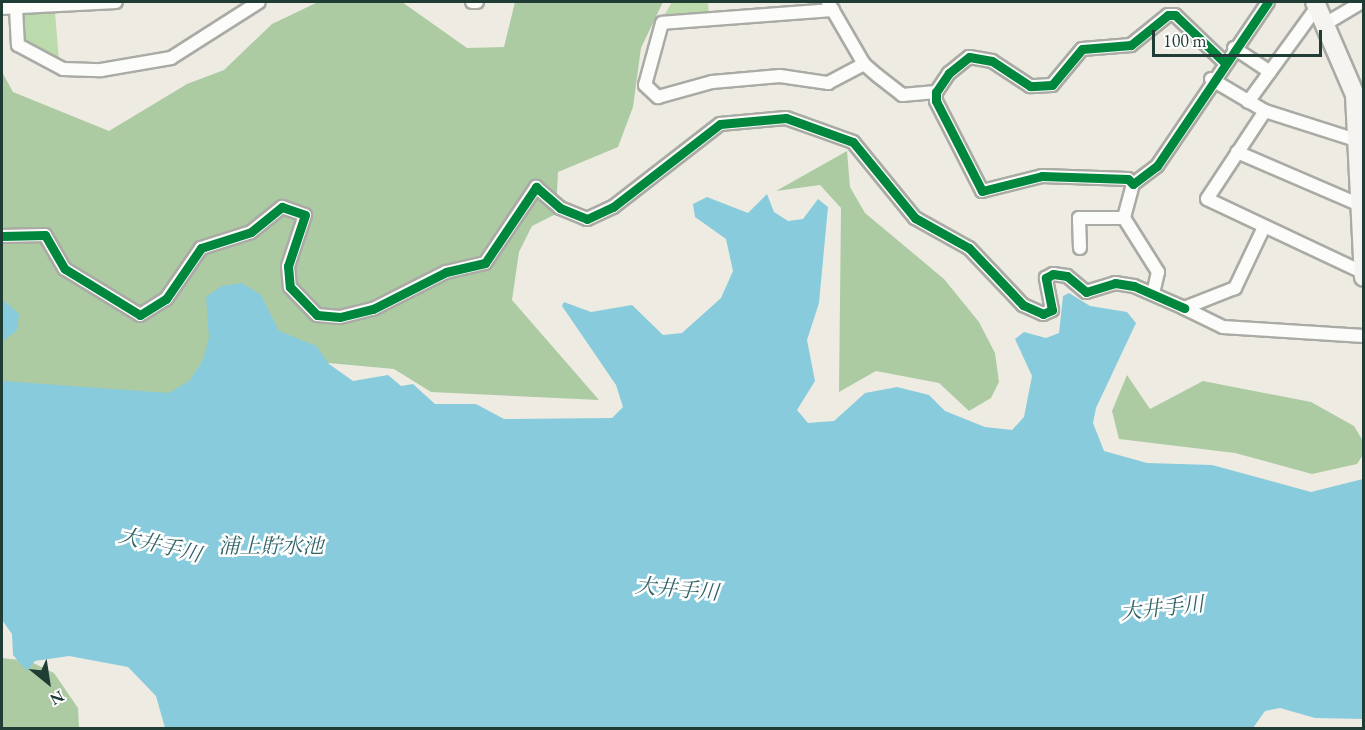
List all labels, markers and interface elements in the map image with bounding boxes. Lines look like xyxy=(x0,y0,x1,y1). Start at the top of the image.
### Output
scale bar xyxy=(1155,18,1324,56)
text: 100 m xyxy=(1163,29,1207,52)
water label: 大井手川 xyxy=(116,523,204,567)
water label: 浦上貯水池 xyxy=(219,533,323,559)
water label: 大井手川 xyxy=(634,573,720,605)
water label: 大井手川 xyxy=(1119,591,1205,625)
north arrow xyxy=(18,652,78,712)
text: N xyxy=(46,686,68,710)

